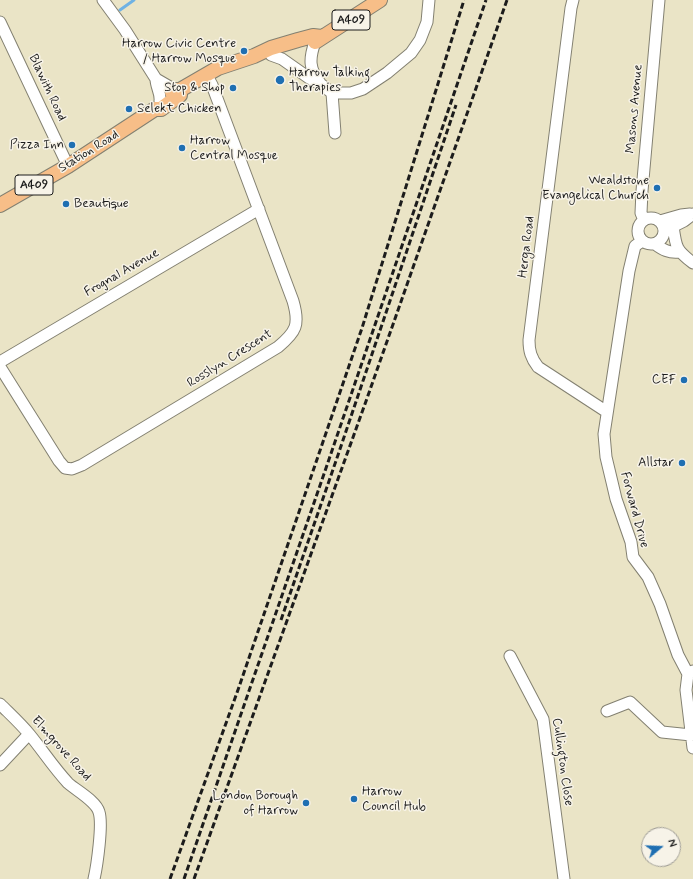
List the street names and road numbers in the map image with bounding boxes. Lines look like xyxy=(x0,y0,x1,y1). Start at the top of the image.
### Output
road number: A409 xyxy=(332,10,370,30)
street label: Blawith Road xyxy=(25,52,69,124)
street label: Masons Avenue xyxy=(623,64,647,154)
street label: Station Road xyxy=(56,127,122,177)
road number: A409 xyxy=(15,175,53,195)
street label: Herga Road xyxy=(515,215,539,279)
street label: Frognal Avenue xyxy=(82,245,162,301)
street label: Rosslyn Crescent xyxy=(185,327,275,391)
street label: Forward Drive xyxy=(616,470,652,550)
street label: Elmgrove Road xyxy=(28,713,94,785)
street label: Cullington Close xyxy=(548,717,576,807)

